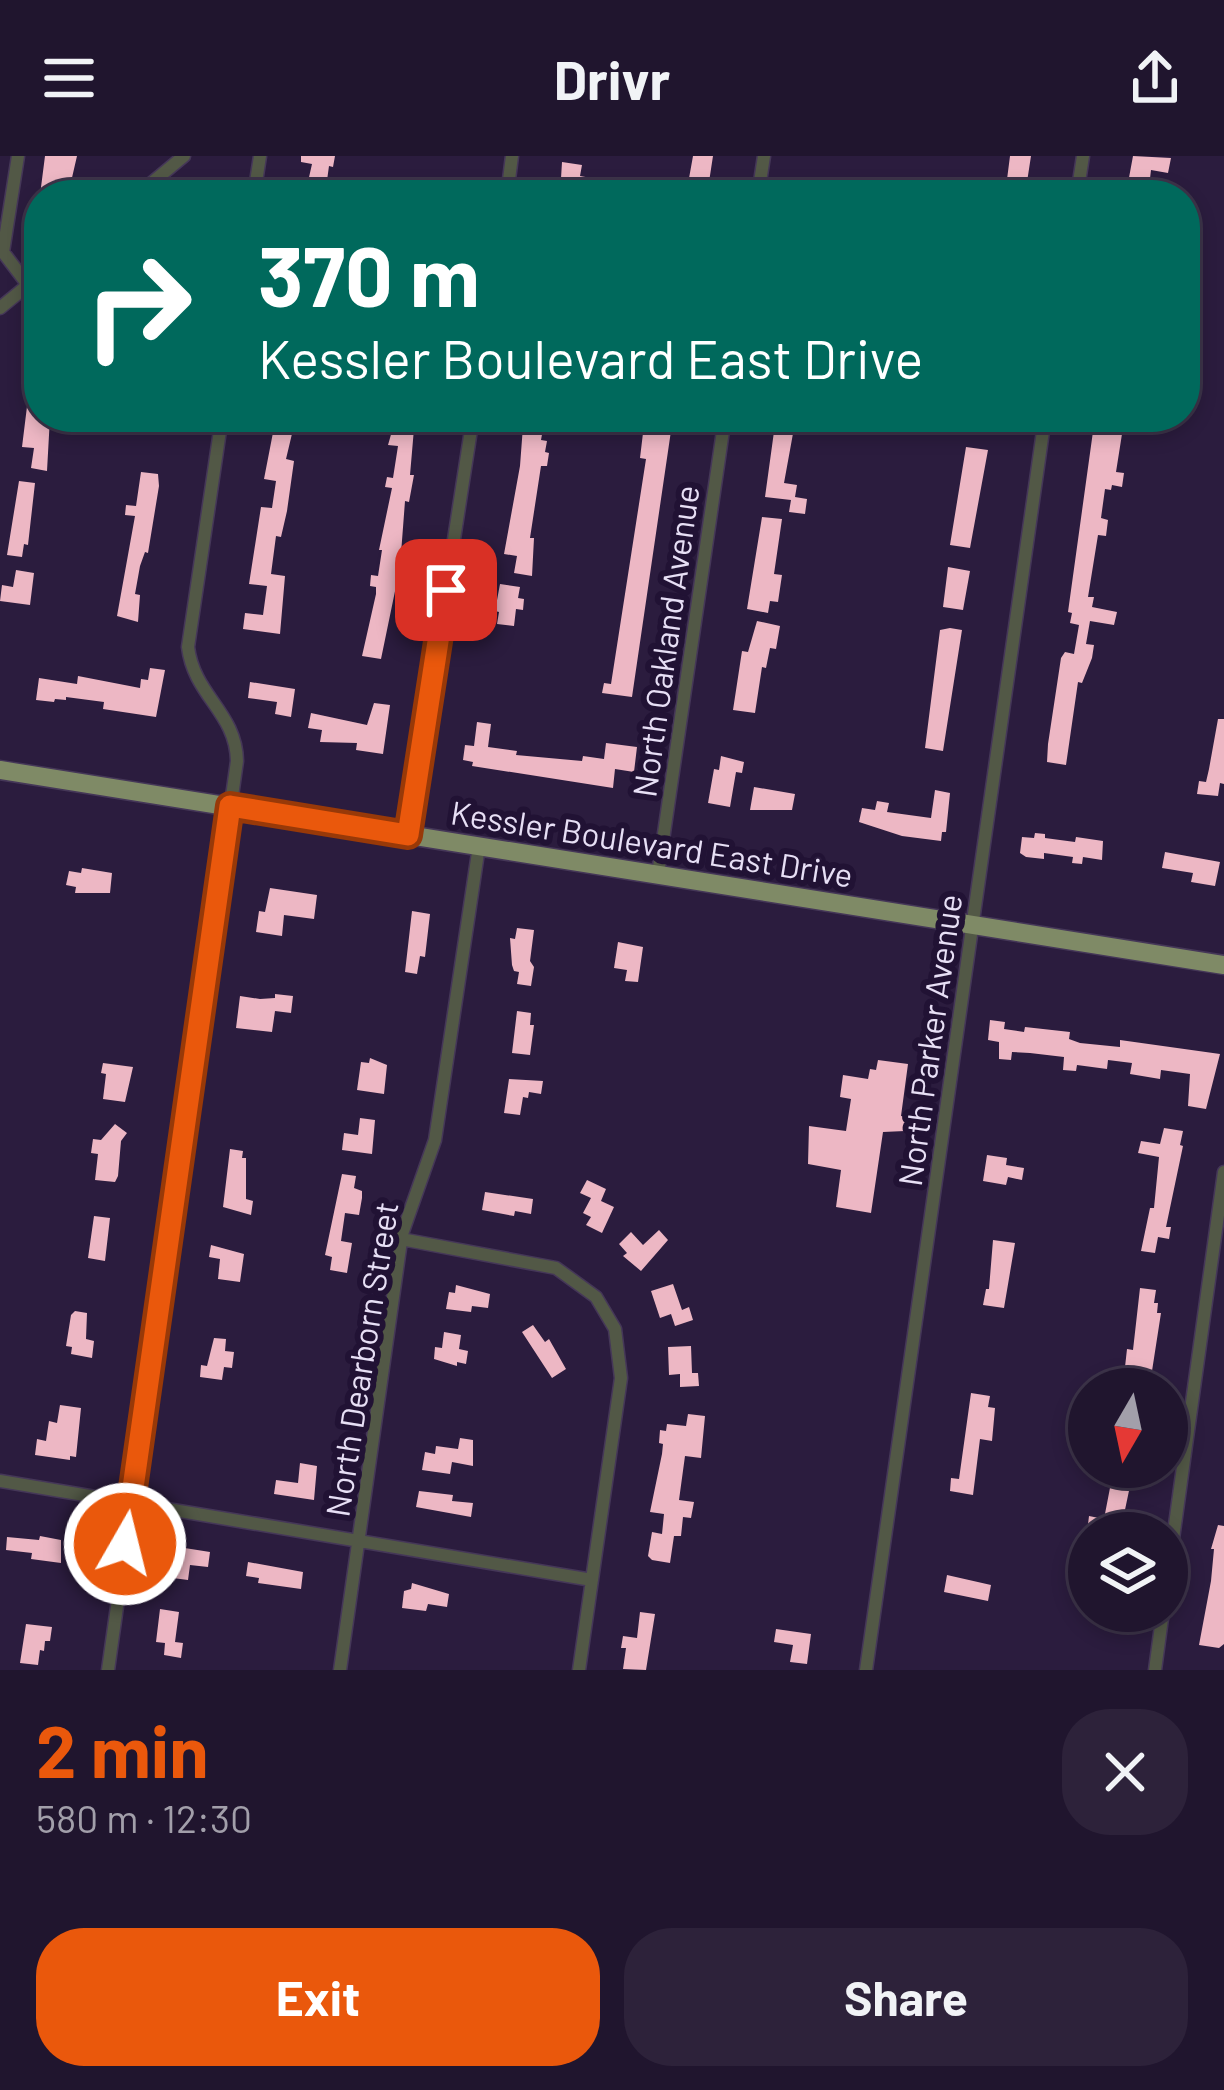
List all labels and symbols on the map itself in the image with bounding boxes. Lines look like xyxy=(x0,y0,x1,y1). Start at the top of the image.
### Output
street label: North Oakland Avenue xyxy=(623,483,707,799)
pin xyxy=(395,539,497,641)
street label: Kessler Boulevard East Drive xyxy=(448,791,856,895)
street label: North Parker Avenue xyxy=(889,891,969,1189)
street label: North Dearborn Street xyxy=(316,1199,406,1519)
north arrow xyxy=(1068,1368,1188,1488)
position arrow xyxy=(62,1481,188,1607)

